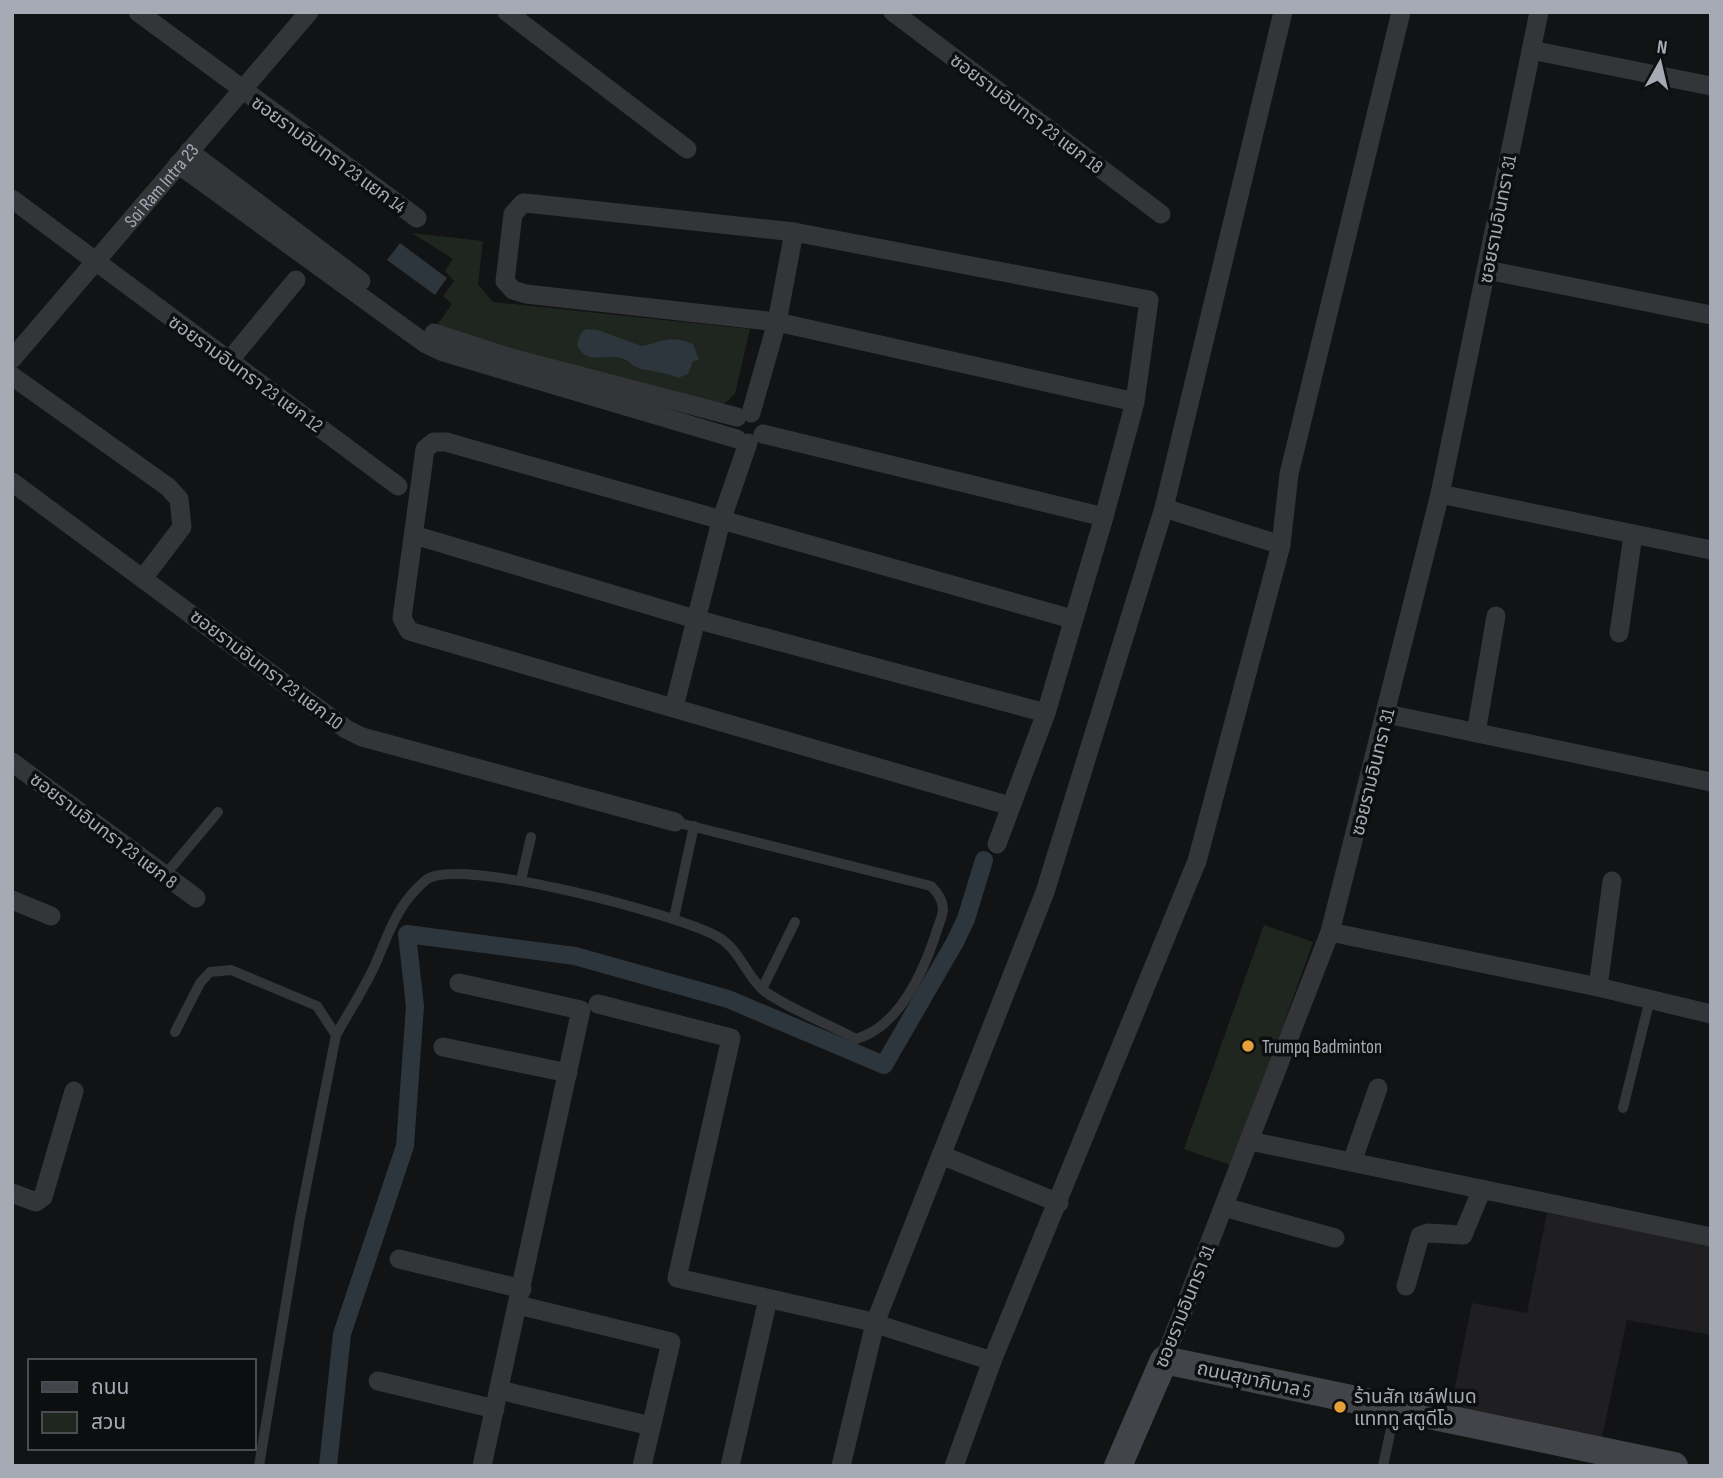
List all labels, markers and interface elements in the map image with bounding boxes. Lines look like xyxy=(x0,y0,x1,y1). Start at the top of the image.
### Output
north arrow xyxy=(1625,28,1695,98)
text: N xyxy=(1656,36,1669,60)
street label: ซอยรามอินทรา 23 แยก 18 xyxy=(945,49,1107,179)
street label: ซอยรามอินทรา 23 แยก 14 xyxy=(247,92,410,219)
street label: Soi Ram Intra 23 xyxy=(120,139,204,233)
street label: ซอยรามอินทรา 31 xyxy=(1475,153,1522,285)
street label: ซอยรามอินทรา 23 แยก 12 xyxy=(164,311,327,438)
street label: ซอยรามอินทรา 23 แยก 10 xyxy=(185,605,347,735)
street label: ซอยรามอินทรา 31 xyxy=(1347,706,1400,838)
street label: ซอยรามอินทรา 23 แยก 8 xyxy=(25,768,181,894)
place label: Trumpq Badminton xyxy=(1262,1036,1382,1059)
marker: Trumpq Badminton xyxy=(1240,1038,1256,1054)
street label: ซอยรามอินทรา 31 xyxy=(1150,1242,1221,1371)
street label: ถนนสุขาภิบาล 5 xyxy=(1195,1357,1313,1404)
legend xyxy=(28,1359,256,1450)
text: ถนน xyxy=(91,1375,129,1400)
place label: ร้านสัก เซล์ฟเมด แทททู สตูดีโอ xyxy=(1354,1385,1477,1431)
marker: ร้านสัก เซล์ฟเมด แทททู สตูดีโอ xyxy=(1332,1399,1348,1415)
text: สวน xyxy=(91,1410,126,1435)

